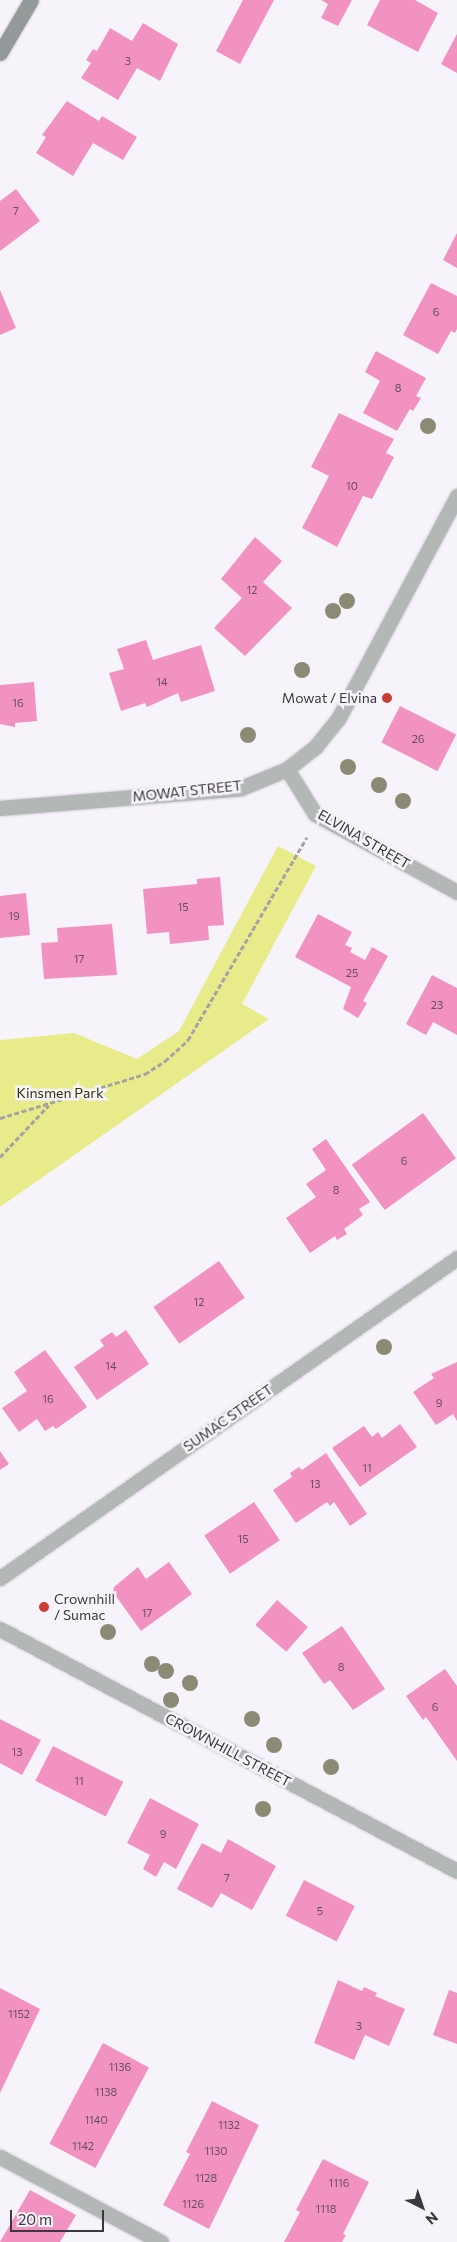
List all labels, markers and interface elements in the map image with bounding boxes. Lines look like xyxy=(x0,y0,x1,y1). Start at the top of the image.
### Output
house number: 3 xyxy=(125,54,131,68)
house number: 7 xyxy=(13,204,19,218)
house number: 6 xyxy=(433,305,439,319)
house number: 8 xyxy=(395,381,401,395)
house number: 10 xyxy=(346,479,358,493)
house number: 12 xyxy=(247,583,257,597)
house number: 14 xyxy=(156,675,168,689)
place label: Mowat / Elvina xyxy=(282,690,377,706)
marker: Mowat / Elvina xyxy=(381,692,393,704)
house number: 16 xyxy=(12,696,24,710)
house number: 26 xyxy=(412,732,424,746)
street label: MOWAT STREET xyxy=(132,777,242,805)
street label: ELVINA STREET xyxy=(315,806,413,872)
house number: 15 xyxy=(177,900,189,914)
house number: 19 xyxy=(8,909,20,923)
house number: 17 xyxy=(74,952,84,966)
house number: 25 xyxy=(346,966,358,980)
house number: 23 xyxy=(431,998,443,1012)
park label: Kinsmen Park xyxy=(17,1085,103,1101)
house number: 6 xyxy=(401,1154,407,1168)
house number: 8 xyxy=(333,1183,339,1197)
house number: 12 xyxy=(194,1295,204,1309)
house number: 14 xyxy=(105,1359,117,1373)
street label: SUMAC STREET xyxy=(180,1381,276,1455)
house number: 16 xyxy=(42,1392,54,1406)
house number: 9 xyxy=(436,1396,442,1410)
house number: 11 xyxy=(362,1461,372,1475)
house number: 13 xyxy=(310,1477,320,1491)
house number: 15 xyxy=(237,1532,249,1546)
place label: Crownhill / Sumac xyxy=(54,1591,115,1624)
marker: Crownhill / Sumac xyxy=(38,1601,50,1613)
house number: 17 xyxy=(142,1606,152,1620)
house number: 8 xyxy=(338,1660,344,1674)
house number: 6 xyxy=(432,1700,438,1714)
street label: CROWNHILL STREET xyxy=(162,1710,294,1790)
house number: 13 xyxy=(12,1745,22,1759)
house number: 11 xyxy=(74,1774,84,1788)
house number: 9 xyxy=(160,1827,166,1841)
house number: 7 xyxy=(224,1871,230,1885)
house number: 5 xyxy=(317,1904,323,1918)
house number: 1152 xyxy=(8,2007,30,2021)
house number: 3 xyxy=(356,2019,362,2033)
house number: 1136 xyxy=(109,2060,131,2074)
house number: 1138 xyxy=(95,2085,117,2099)
house number: 1140 xyxy=(84,2113,108,2127)
house number: 1132 xyxy=(218,2118,240,2132)
house number: 1142 xyxy=(72,2139,94,2153)
house number: 1130 xyxy=(205,2144,227,2158)
house number: 1128 xyxy=(195,2171,217,2185)
house number: 1116 xyxy=(329,2176,349,2190)
north arrow xyxy=(397,2182,447,2232)
house number: 1126 xyxy=(182,2197,204,2211)
scale bar xyxy=(12,2200,106,2232)
house number: 1118 xyxy=(316,2202,336,2216)
text: N xyxy=(423,2209,442,2229)
text: 20 m xyxy=(18,2210,52,2228)

